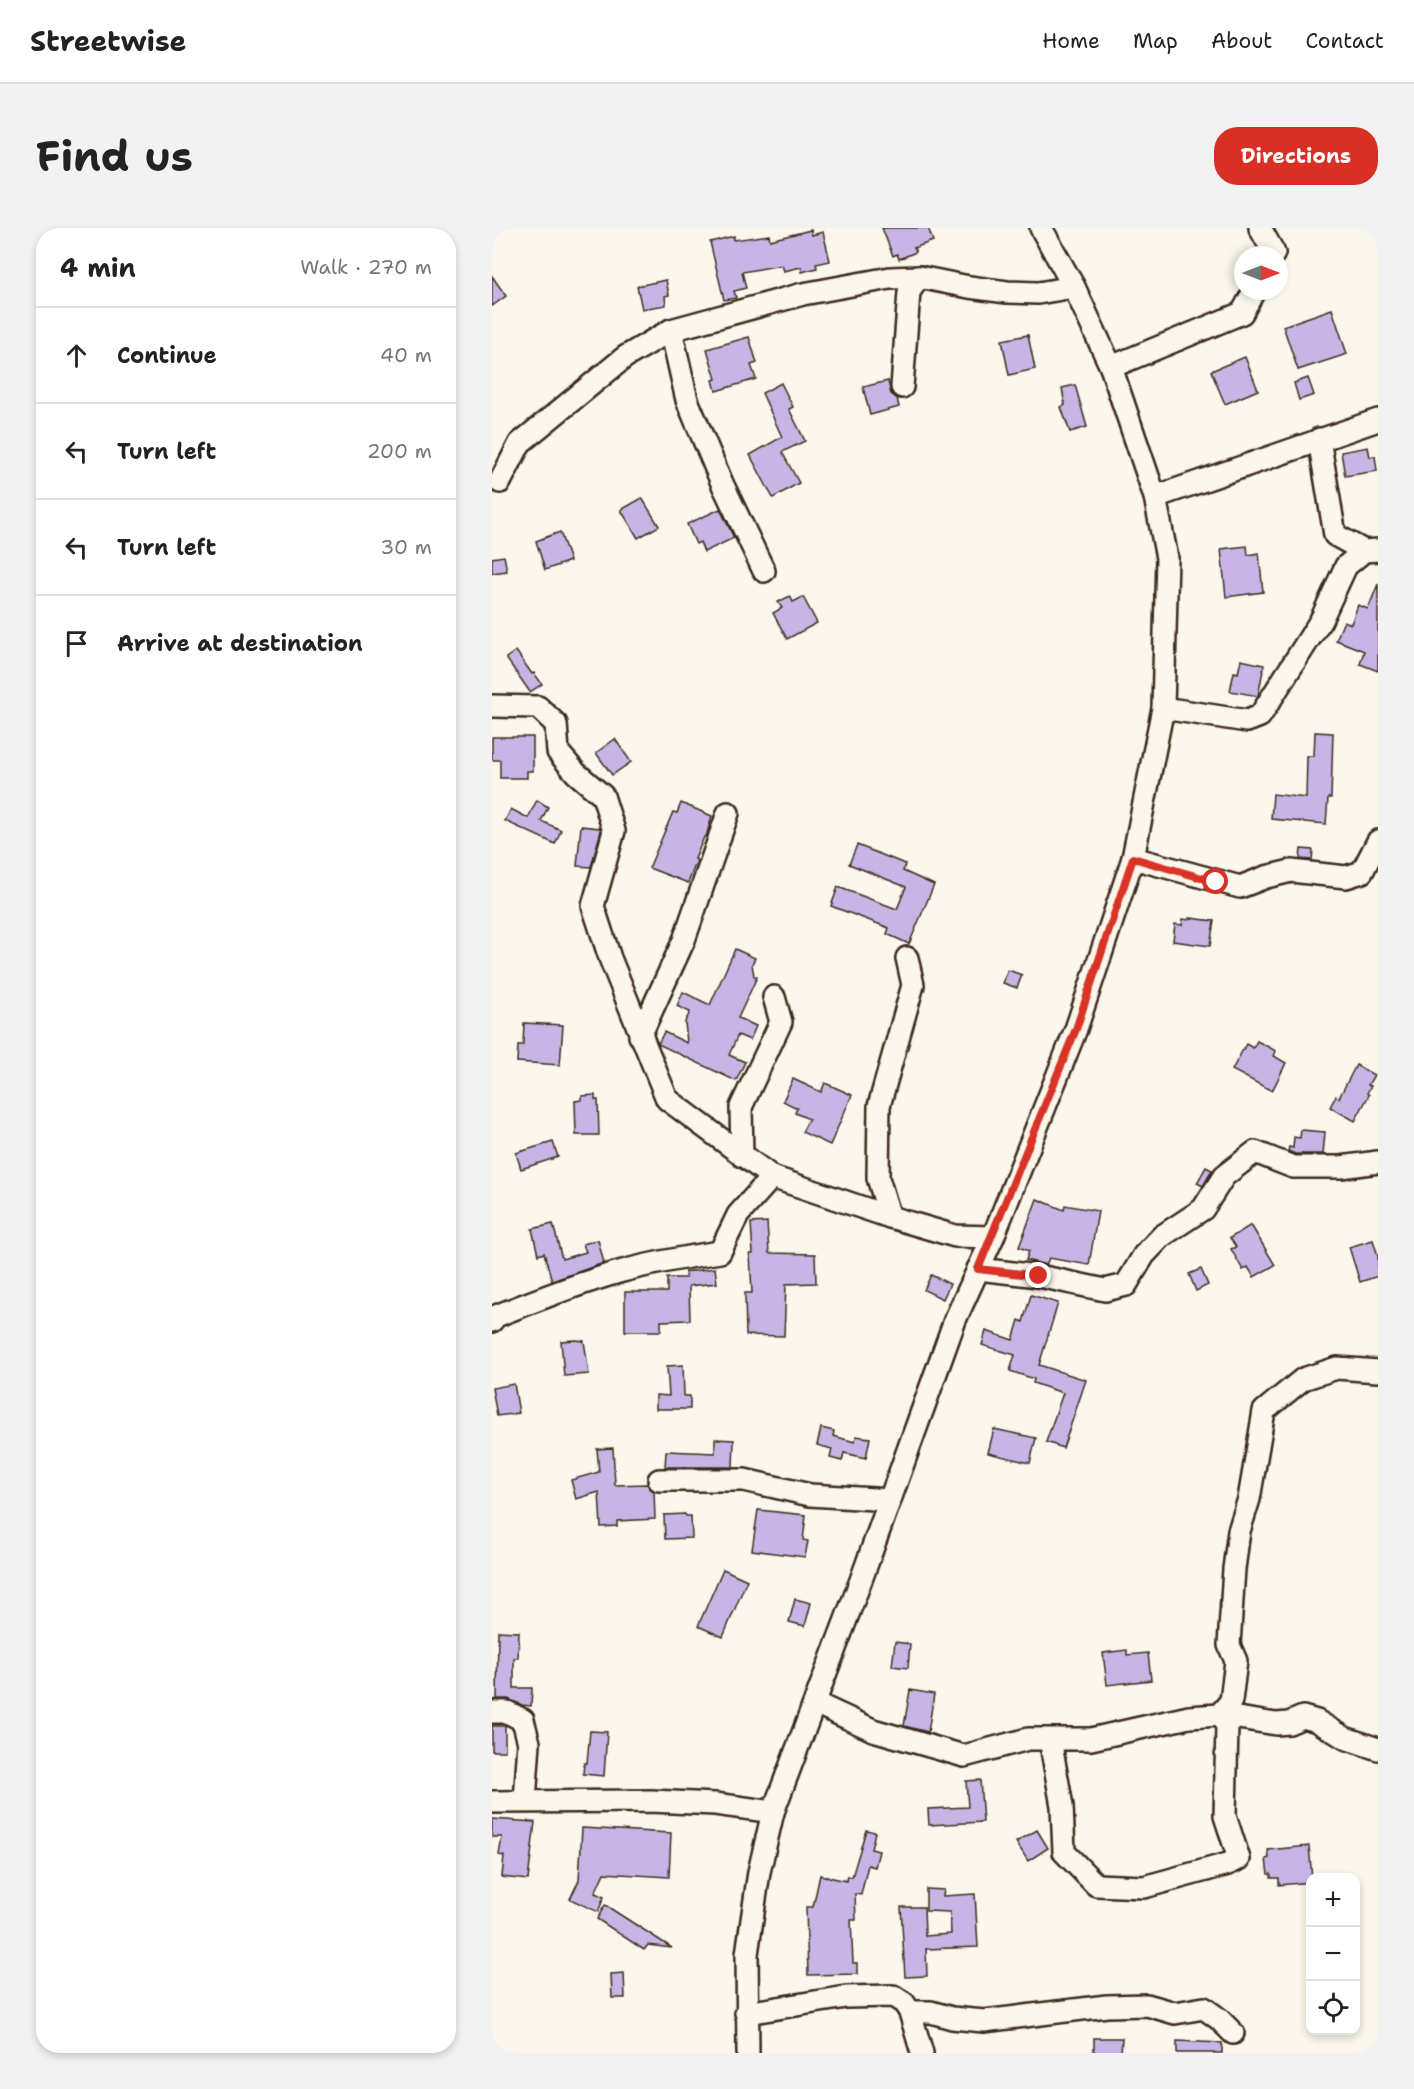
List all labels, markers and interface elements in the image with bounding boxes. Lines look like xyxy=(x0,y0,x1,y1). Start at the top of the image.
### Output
text: Streetwise xyxy=(30,22,186,60)
text: Home xyxy=(1042,27,1100,55)
text: Map xyxy=(1133,27,1178,55)
text: About xyxy=(1211,27,1272,55)
text: Contact xyxy=(1305,27,1384,55)
button: Directions xyxy=(1214,127,1378,185)
text: Find us xyxy=(36,128,193,184)
north arrow xyxy=(1234,246,1288,300)
text: 4 min xyxy=(60,250,136,285)
text: Walk · 270 m xyxy=(300,254,432,280)
icon: ahead xyxy=(60,339,93,372)
text: Continue xyxy=(117,341,217,370)
text: 40 m xyxy=(380,342,432,368)
icon: left xyxy=(60,435,93,468)
text: Turn left xyxy=(117,437,216,466)
text: 200 m xyxy=(367,438,432,464)
icon: left xyxy=(60,531,93,564)
text: Turn left xyxy=(117,533,216,562)
text: 30 m xyxy=(380,534,432,560)
icon: arrive xyxy=(60,627,93,660)
text: Arrive at destination xyxy=(117,629,363,658)
route start xyxy=(1202,868,1228,894)
route end xyxy=(1025,1262,1051,1288)
map controls xyxy=(1306,1873,1360,2035)
button: + xyxy=(1306,1873,1360,1927)
button: − xyxy=(1306,1927,1360,1981)
button: locate xyxy=(1306,1981,1360,2035)

